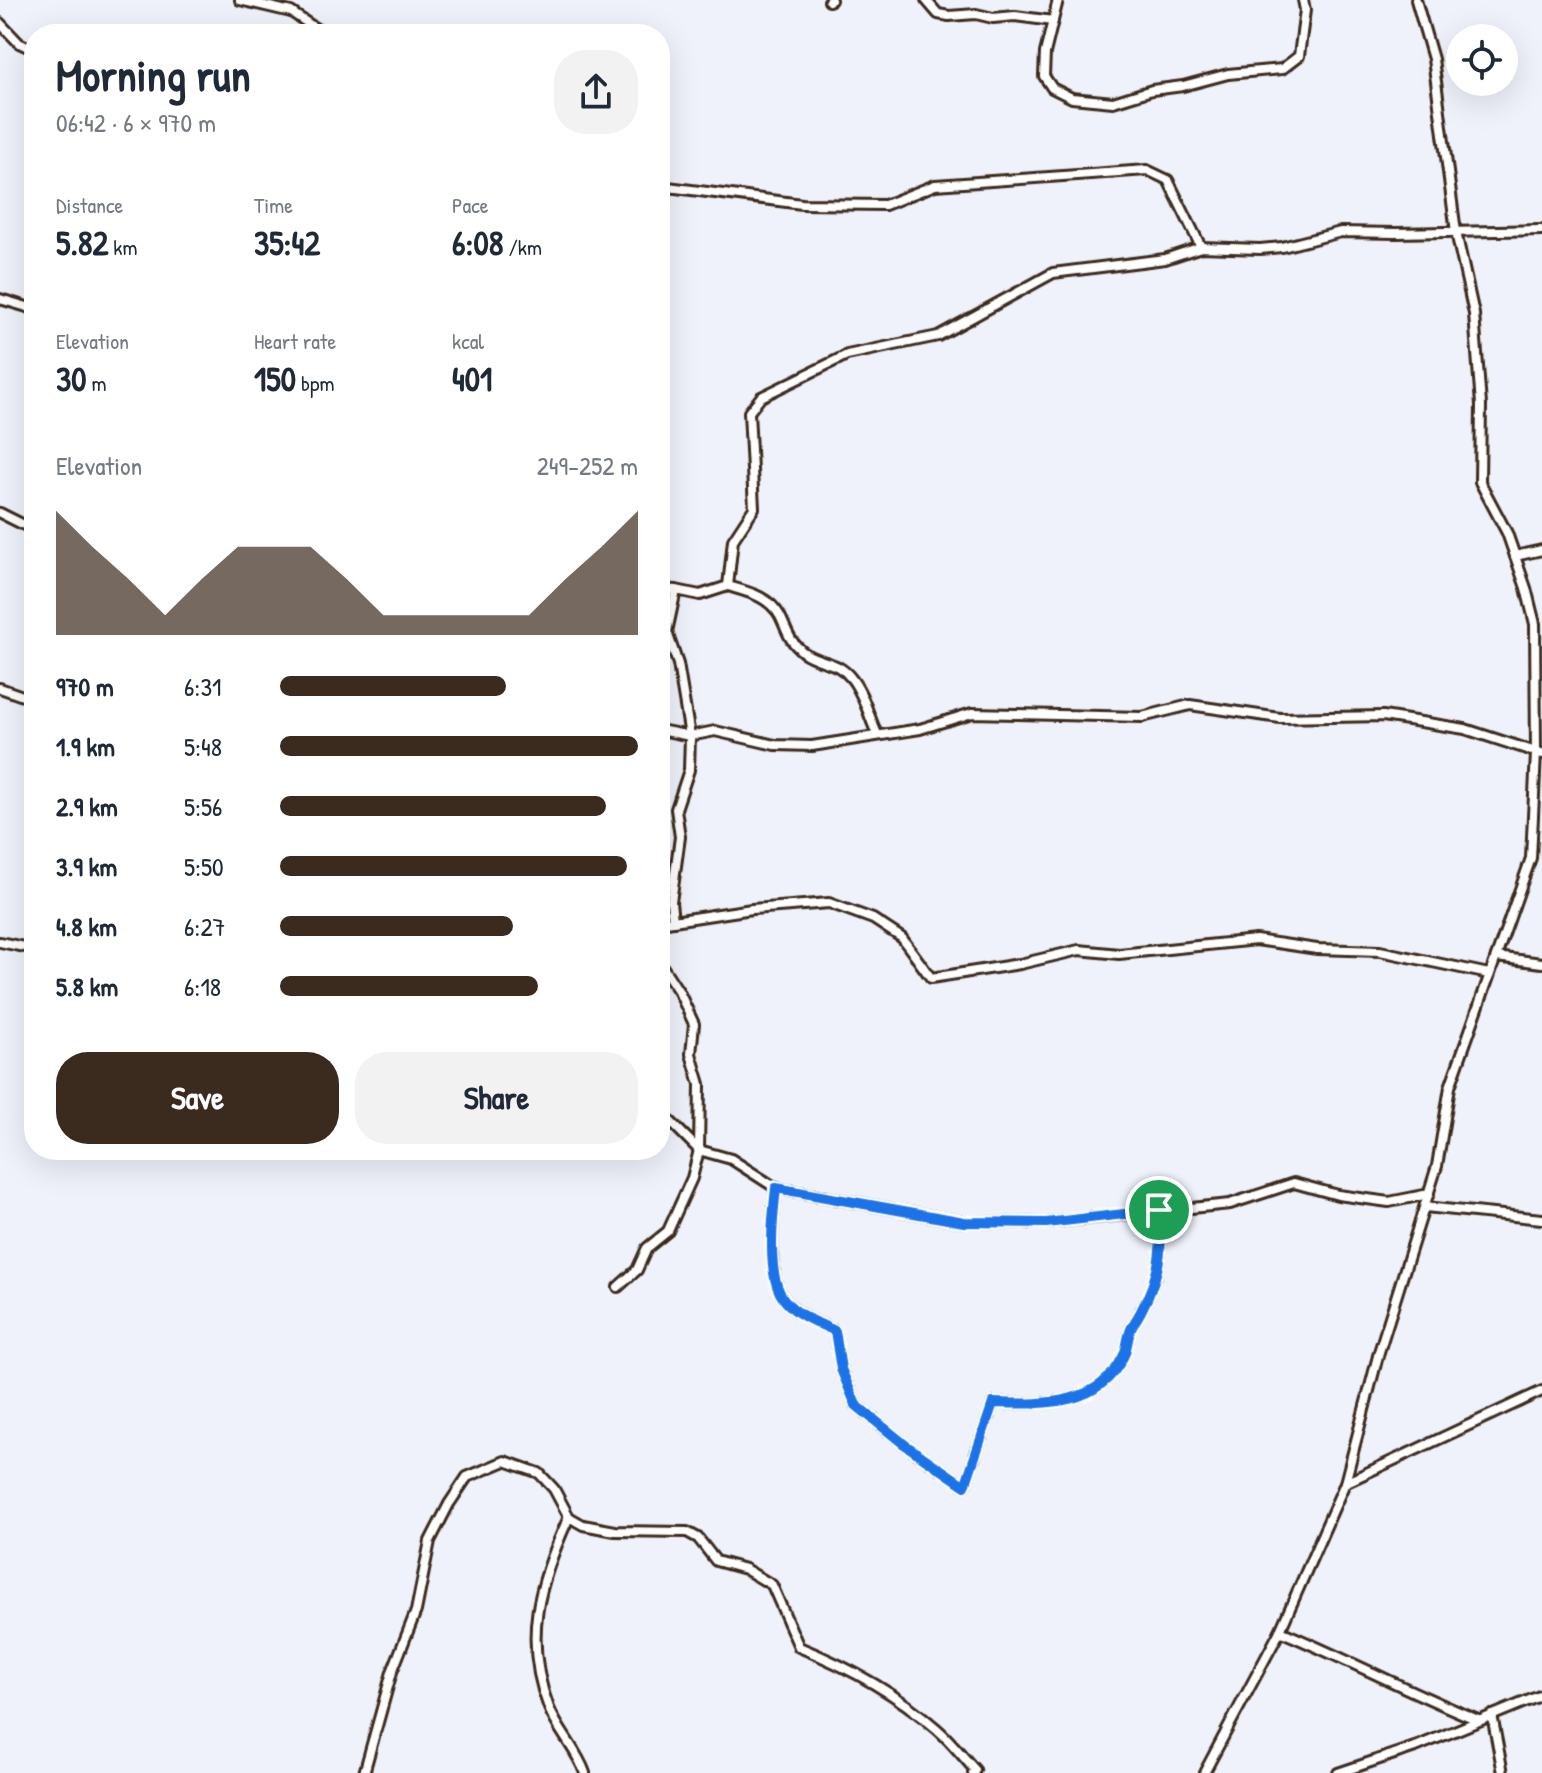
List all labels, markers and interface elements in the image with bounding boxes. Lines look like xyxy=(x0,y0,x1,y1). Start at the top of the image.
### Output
map controls xyxy=(1446,24,1518,96)
button: locate xyxy=(1446,24,1518,96)
text: Morning run xyxy=(56,45,251,105)
button: share xyxy=(554,50,638,134)
text: 06:42 · 6 × 970 m xyxy=(56,105,216,140)
text: Distance xyxy=(56,190,123,220)
text: Time xyxy=(254,190,293,220)
text: Pace xyxy=(452,190,489,220)
text: 5.82 xyxy=(56,220,108,266)
text: 35:42 xyxy=(254,220,320,266)
text: 6:08 xyxy=(452,220,503,266)
text: km xyxy=(108,232,137,262)
text: /km xyxy=(503,232,542,262)
text: Elevation xyxy=(56,326,129,356)
text: Heart rate xyxy=(254,326,336,356)
text: kcal xyxy=(452,326,484,356)
text: 30 xyxy=(56,356,86,402)
text: 150 xyxy=(254,356,296,402)
text: 401 xyxy=(452,356,492,402)
text: m xyxy=(86,368,107,398)
text: bpm xyxy=(296,368,334,398)
text: Elevation xyxy=(56,448,142,483)
text: 249–252 m xyxy=(537,448,638,483)
text: 970 m xyxy=(56,669,114,704)
text: 6:31 xyxy=(184,669,222,704)
text: 1.9 km xyxy=(56,729,115,764)
text: 5:48 xyxy=(184,729,222,764)
text: 2.9 km xyxy=(56,789,118,824)
text: 5:56 xyxy=(184,789,222,824)
text: 3.9 km xyxy=(56,849,117,884)
text: 5:50 xyxy=(184,849,224,884)
text: 4.8 km xyxy=(56,909,117,944)
text: 6:27 xyxy=(184,909,225,944)
text: 5.8 km xyxy=(56,969,118,1004)
text: 6:18 xyxy=(184,969,221,1004)
button: Save xyxy=(56,1052,339,1144)
button: Share xyxy=(355,1052,638,1144)
pin xyxy=(1125,1176,1193,1244)
icon: arrive xyxy=(1137,1188,1181,1232)

